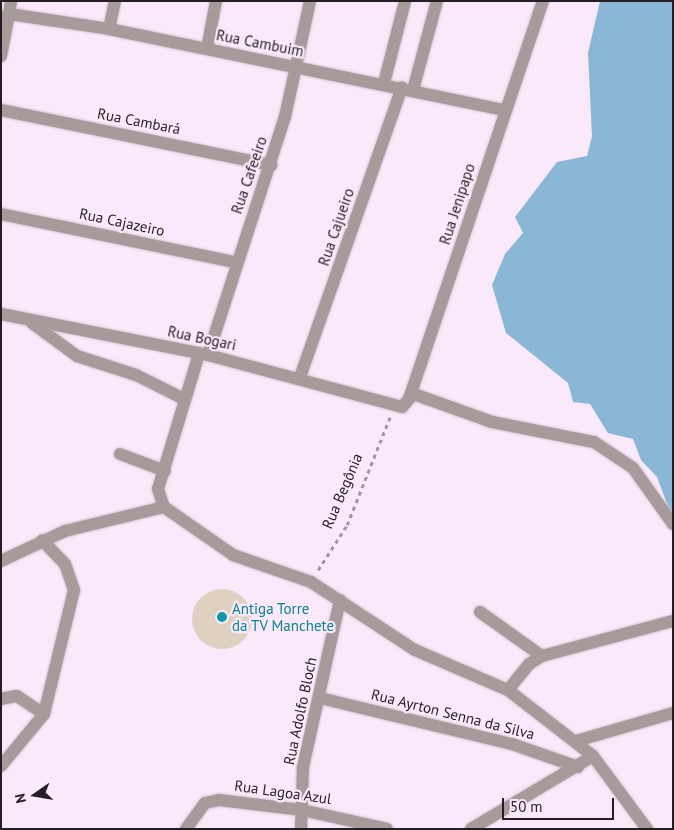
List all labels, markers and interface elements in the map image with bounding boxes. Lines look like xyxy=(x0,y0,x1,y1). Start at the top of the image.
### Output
street label: Rua Cambuim xyxy=(215,26,305,60)
street label: Rua Cambará xyxy=(96,104,182,138)
street label: Rua Cafeeiro xyxy=(227,134,271,216)
street label: Rua Jenipapo xyxy=(435,161,479,247)
street label: Rua Cajueiro xyxy=(314,186,358,268)
street label: Rua Cajazeiro xyxy=(78,204,166,240)
street label: Rua Bogari xyxy=(166,322,238,354)
street label: Rua Begônia xyxy=(318,451,366,531)
place label: Antiga Torre da TV Manchete xyxy=(232,599,335,634)
marker: Antiga Torre da TV Manchete xyxy=(216,611,228,623)
street label: Rua Adolfo Bloch xyxy=(280,655,320,767)
street label: Rua Ayrton Senna da Silva xyxy=(369,685,537,743)
north arrow xyxy=(10,770,60,820)
street label: Rua Lagoa Azul xyxy=(233,776,333,808)
scale bar xyxy=(504,788,616,820)
text: N xyxy=(11,792,30,805)
text: 50 m xyxy=(510,797,543,816)

